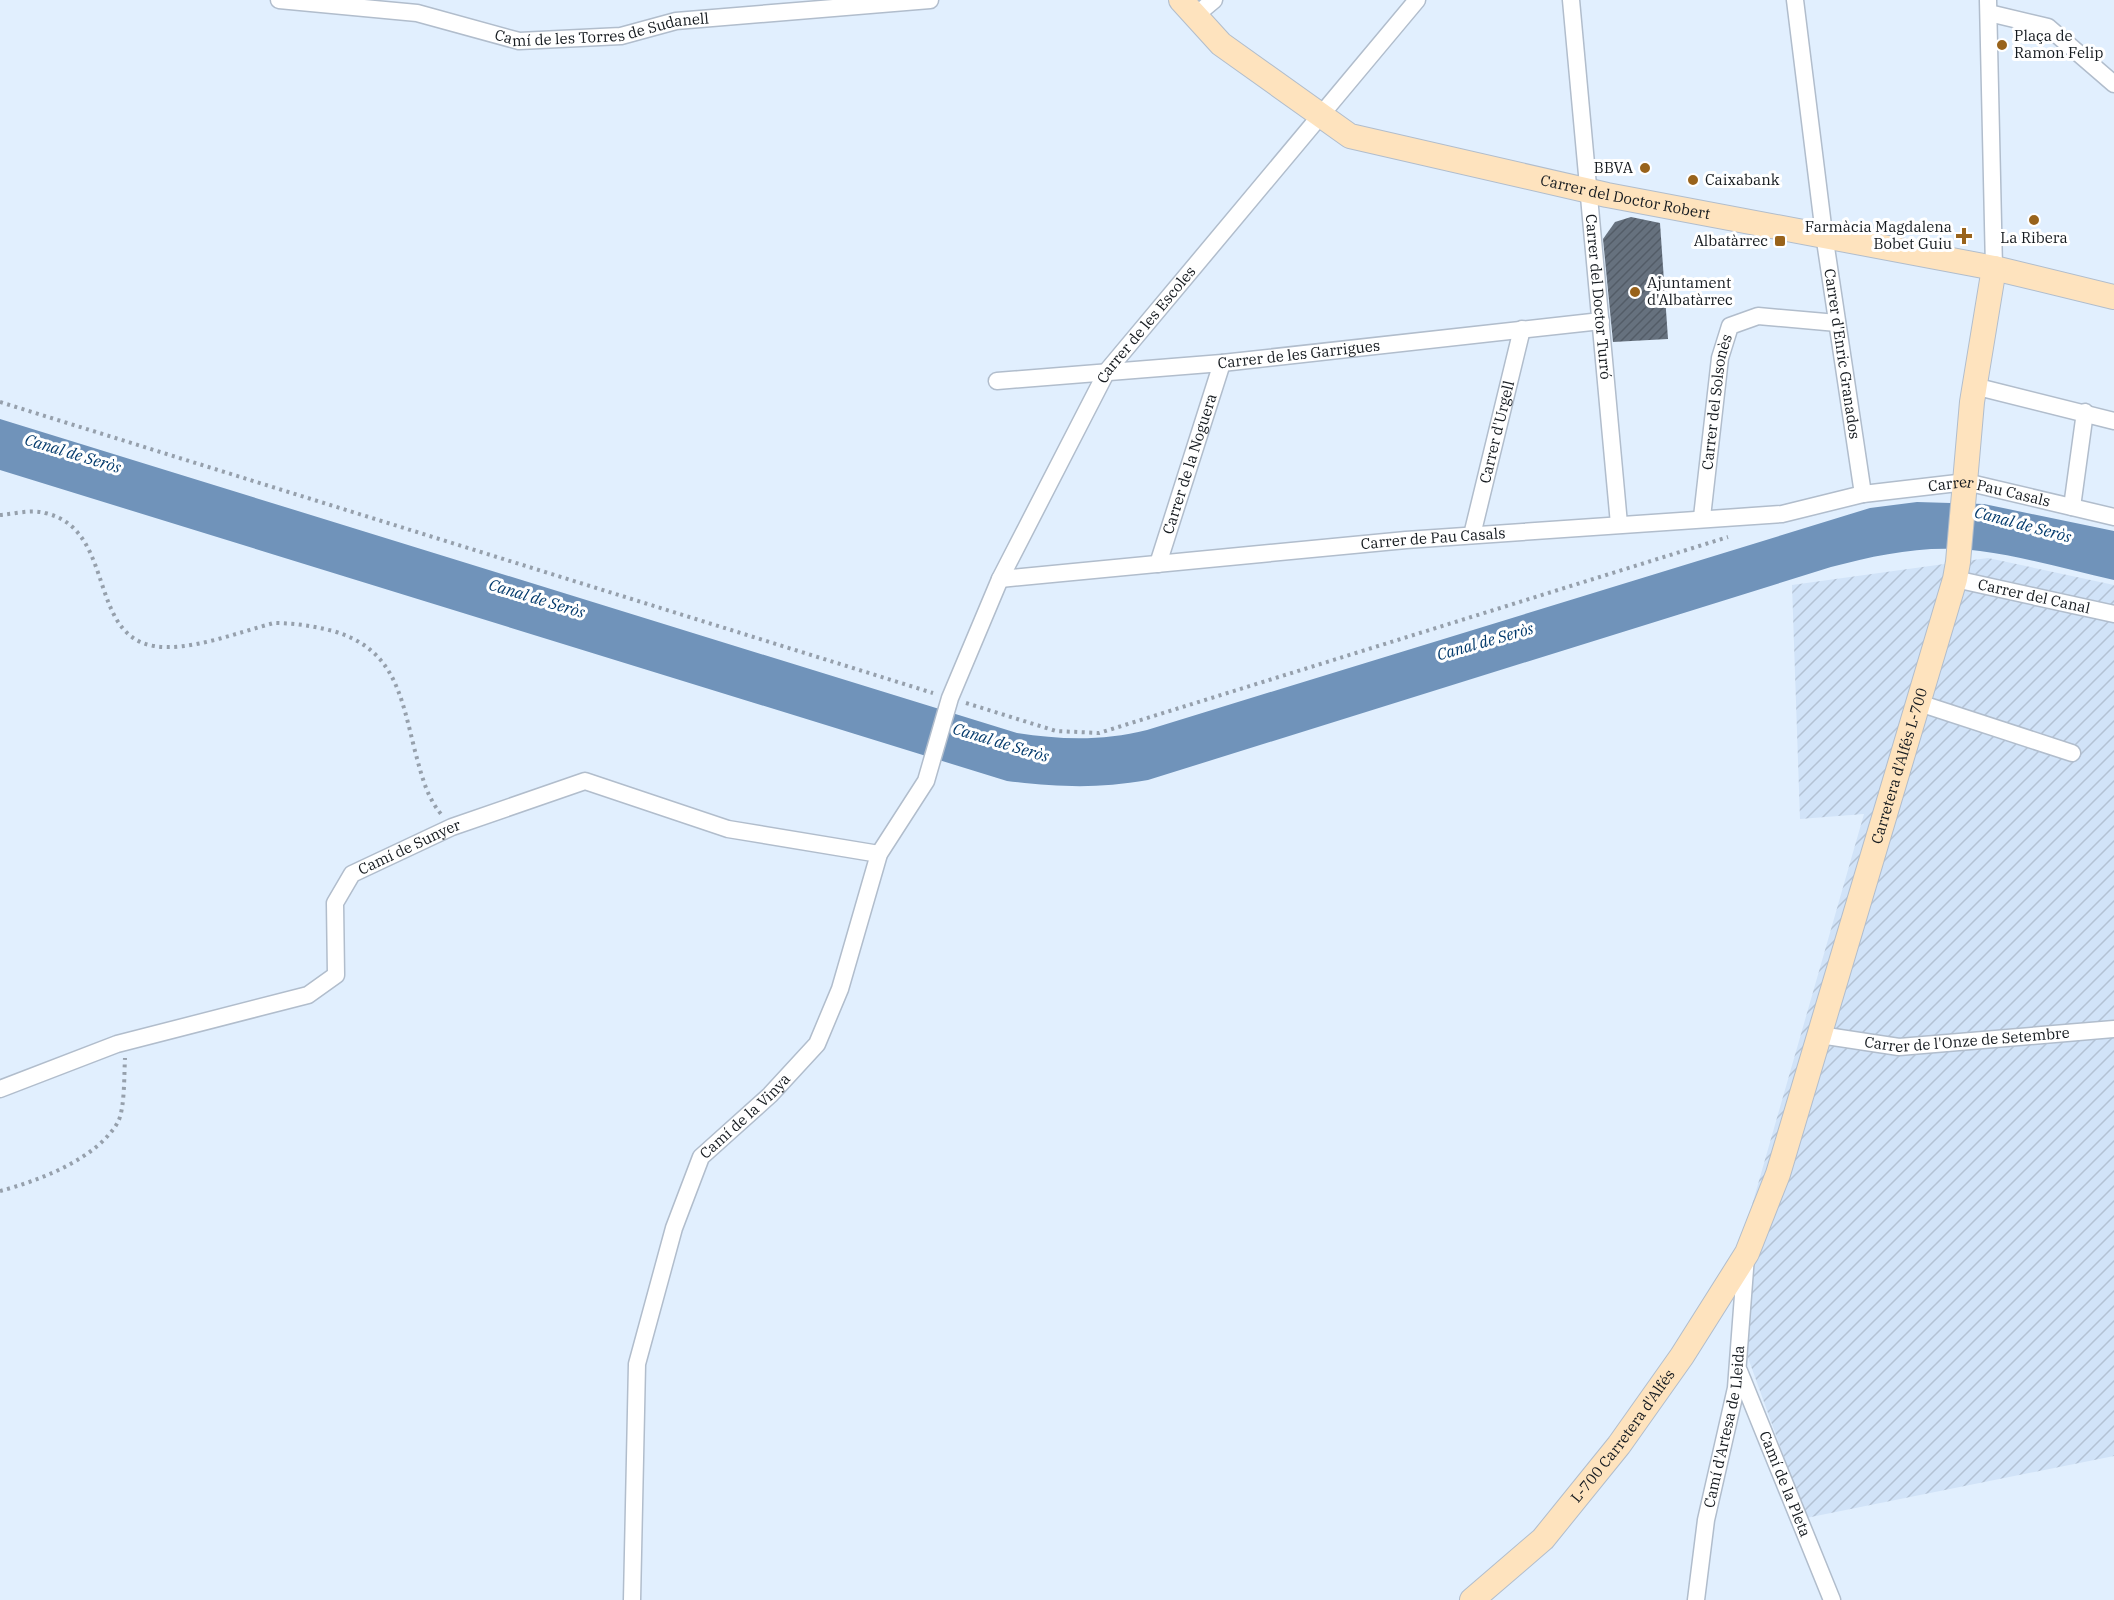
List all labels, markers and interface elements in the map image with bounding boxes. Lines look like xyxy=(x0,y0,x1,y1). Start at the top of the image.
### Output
street label: Camí de les Torres de Sudanell xyxy=(493,8,710,50)
place label: Plaça de Ramon Felip xyxy=(2014,26,2103,62)
marker: Plaça de Ramon Felip xyxy=(1995,38,2009,52)
place label: BBVA xyxy=(1594,158,1634,177)
marker: BBVA xyxy=(1638,161,1652,175)
street label: Carrer del Doctor Robert xyxy=(1539,170,1712,223)
place label: Caixabank xyxy=(1705,170,1780,189)
marker: Caixabank xyxy=(1686,173,1700,187)
street label: Carrer del Doctor Turró xyxy=(1582,213,1616,380)
marker: La Ribera xyxy=(2027,213,2041,227)
place label: Farmàcia Magdalena Bobet Guiu xyxy=(1805,217,1952,253)
place label: La Ribera xyxy=(2000,228,2068,247)
marker: Farmàcia Magdalena Bobet Guiu xyxy=(1957,229,1971,243)
place label: Albatàrrec xyxy=(1694,231,1768,250)
marker: Albatàrrec xyxy=(1773,234,1787,248)
street label: Carrer de les Escoles xyxy=(1092,262,1200,386)
street label: Carrer d'Enric Granados xyxy=(1820,267,1865,440)
place label: Ajuntament d'Albatàrrec xyxy=(1647,273,1733,309)
marker: Ajuntament d'Albatàrrec xyxy=(1628,285,1642,299)
street label: Carrer del Solsonès xyxy=(1697,332,1736,471)
street label: Carrer de les Garrigues xyxy=(1217,336,1381,372)
street label: Carrer d'Urgell xyxy=(1475,379,1518,485)
street label: Carrer de la Noguera xyxy=(1158,391,1221,537)
water label: Canal de Seròs xyxy=(23,429,124,477)
street label: Carrer Pau Casals xyxy=(1927,472,2052,511)
water label: Canal de Seròs xyxy=(1972,501,2074,547)
street label: Carrer de Pau Casals xyxy=(1360,523,1506,553)
water label: Canal de Seròs xyxy=(487,574,588,622)
street label: Carrer del Canal xyxy=(1976,574,2092,618)
water label: Canal de Seròs xyxy=(1434,618,1536,664)
street label: Carretera d'Alfés L-700 xyxy=(1867,685,1931,846)
water label: Canal de Seròs xyxy=(951,718,1052,766)
street label: Camí de Sunyer xyxy=(355,815,463,879)
street label: Carrer de l'Onze de Setembre xyxy=(1863,1023,2070,1056)
street label: Camí de la Vinya xyxy=(695,1069,794,1163)
street label: Camí d'Artesa de Lleida xyxy=(1699,1345,1748,1510)
street label: L-700 Carretera d'Alfés xyxy=(1566,1365,1679,1506)
street label: Camí de la Pleta xyxy=(1755,1428,1815,1540)

